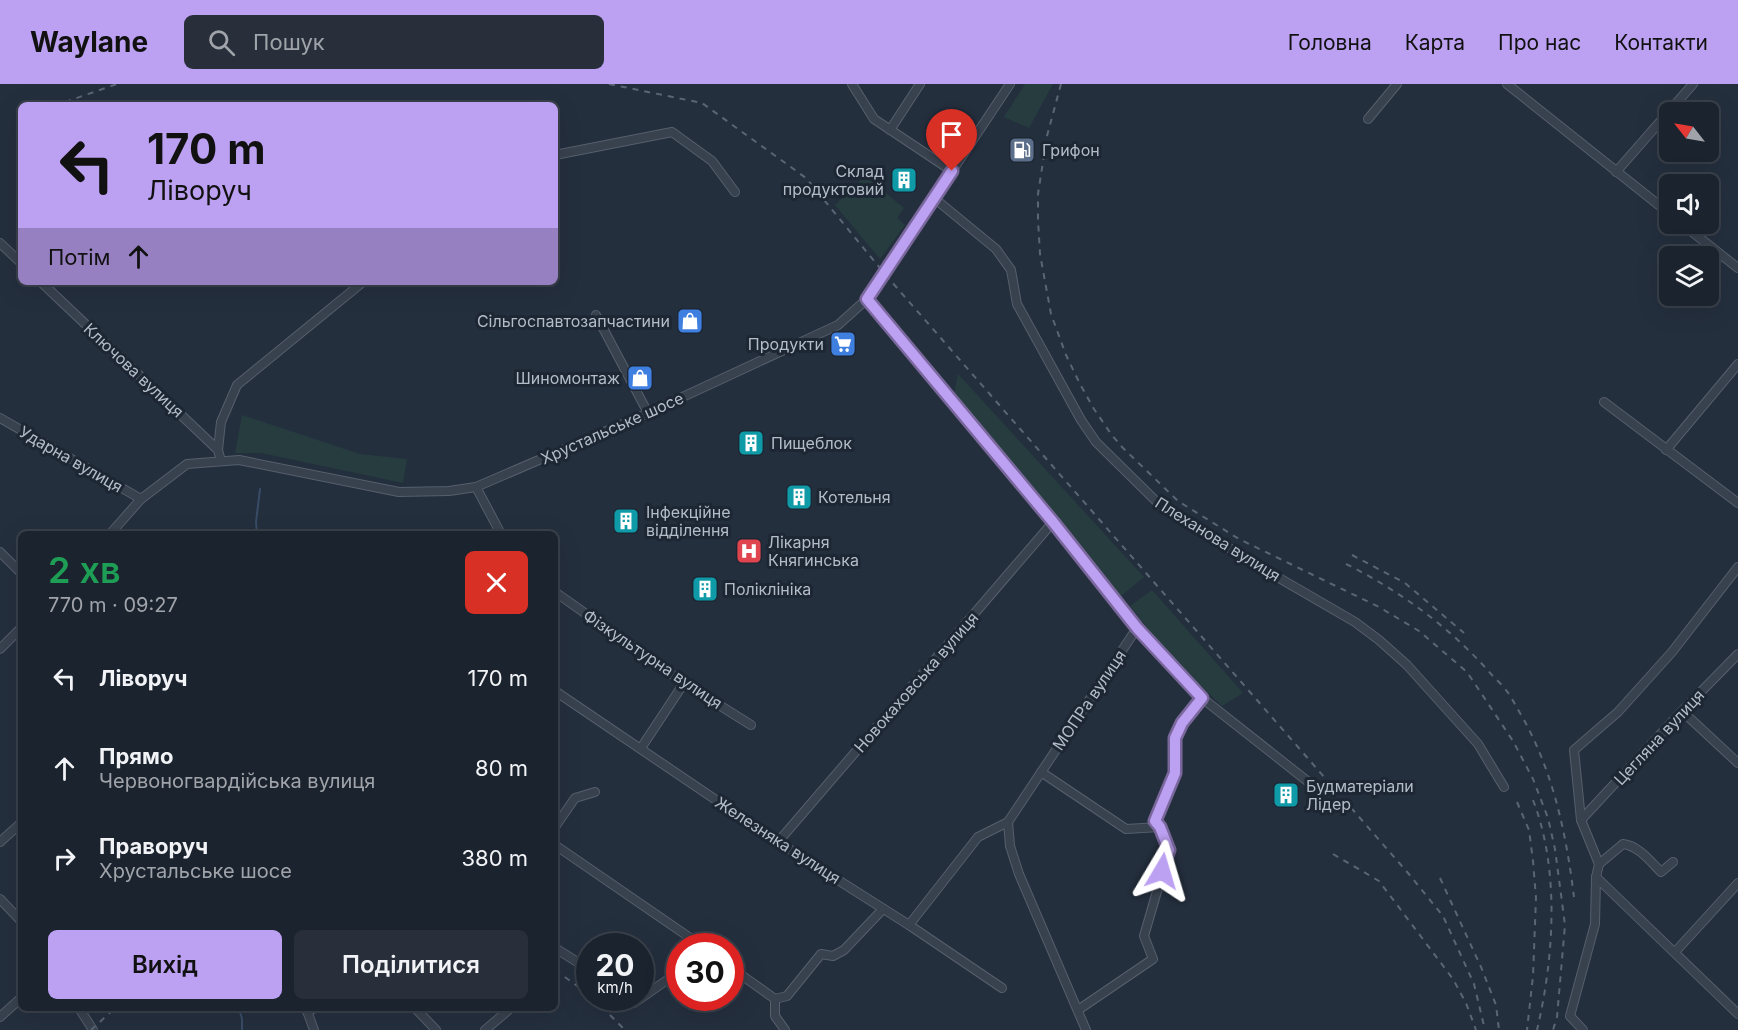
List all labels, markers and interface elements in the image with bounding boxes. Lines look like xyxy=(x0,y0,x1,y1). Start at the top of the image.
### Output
search box xyxy=(184,15,604,69)
text: Waylane xyxy=(30,25,148,59)
icon: search xyxy=(205,26,238,59)
text: Пошук xyxy=(253,29,325,55)
text: Головна xyxy=(1288,30,1372,55)
text: Карта xyxy=(1405,30,1465,55)
text: Про нас xyxy=(1498,30,1581,55)
text: Контакти xyxy=(1614,30,1708,55)
north arrow xyxy=(1659,102,1719,162)
map controls xyxy=(1659,102,1719,306)
pin xyxy=(926,109,977,171)
icon: arrive xyxy=(935,118,968,151)
text: 170 m xyxy=(147,123,265,174)
icon: left xyxy=(48,126,126,204)
fuel station icon: Грифон xyxy=(1007,135,1037,165)
place label: Грифон xyxy=(1042,140,1100,160)
place label: Склад продуктовий xyxy=(783,161,884,199)
building icon: Склад продуктовий xyxy=(889,165,919,195)
text: Ліворуч xyxy=(147,174,252,207)
button: sound xyxy=(1659,174,1719,234)
icon: ahead xyxy=(122,240,155,273)
text: Потім xyxy=(48,244,110,270)
button: layers xyxy=(1659,246,1719,306)
shop icon: Сільгоспавтозапчастини xyxy=(675,306,705,336)
place label: Сільгоспавтозапчастини xyxy=(477,311,670,331)
street label: Ключова вулиця xyxy=(80,319,188,421)
supermarket icon: Продукти xyxy=(828,329,858,359)
place label: Продукти xyxy=(748,334,824,354)
shop icon: Шиномонтаж xyxy=(625,363,655,393)
place label: Шиномонтаж xyxy=(515,368,620,388)
street label: Хрустальське шосе xyxy=(537,387,687,469)
street label: Ударна вулиця xyxy=(16,421,126,497)
building icon: Пищеблок xyxy=(736,428,766,458)
place label: Пищеблок xyxy=(771,433,852,453)
building icon: Котельня xyxy=(784,482,814,512)
place label: Котельня xyxy=(818,487,891,507)
street label: Плеханова вулиця xyxy=(1152,492,1284,586)
place label: Інфекційне відділення xyxy=(646,502,730,540)
building icon: Інфекційне відділення xyxy=(611,506,641,536)
place label: Лікарня Княгинська xyxy=(768,532,859,570)
hospital icon: Лікарня Княгинська xyxy=(734,536,764,566)
text: 2 хв xyxy=(48,548,121,592)
button: close xyxy=(465,551,528,614)
building icon: Поліклініка xyxy=(690,574,720,604)
place label: Поліклініка xyxy=(724,579,811,599)
text: 770 m · 09:27 xyxy=(48,593,178,617)
street label: Фізкультурна вулиця xyxy=(580,605,726,713)
street label: Новокаховська вулиця xyxy=(850,608,982,756)
street label: МОПРа вулиця xyxy=(1048,646,1130,754)
icon: left xyxy=(48,662,81,695)
text: Ліворуч xyxy=(99,665,187,691)
text: 170 m xyxy=(468,665,528,691)
street label: Цегляна вулиця xyxy=(1610,685,1708,789)
text: Прямо xyxy=(99,743,173,769)
icon: ahead xyxy=(48,752,81,785)
text: 80 m xyxy=(475,755,528,781)
text: Червоногвардійська вулиця xyxy=(99,769,375,793)
place label: Будматеріали Лідер xyxy=(1306,776,1414,814)
building icon: Будматеріали Лідер xyxy=(1271,780,1301,810)
street label: Железняка вулиця xyxy=(712,792,844,888)
text: Праворуч xyxy=(99,833,208,859)
position arrow xyxy=(1130,839,1194,903)
icon: right xyxy=(48,842,81,875)
text: 380 m xyxy=(461,845,528,871)
text: Хрустальське шосе xyxy=(99,859,292,883)
button: Вихід xyxy=(48,930,282,999)
button: Поділитися xyxy=(294,930,528,999)
speed limit sign: 30 xyxy=(666,933,744,1011)
text: 20 xyxy=(595,947,635,983)
text: km/h xyxy=(597,978,633,997)

